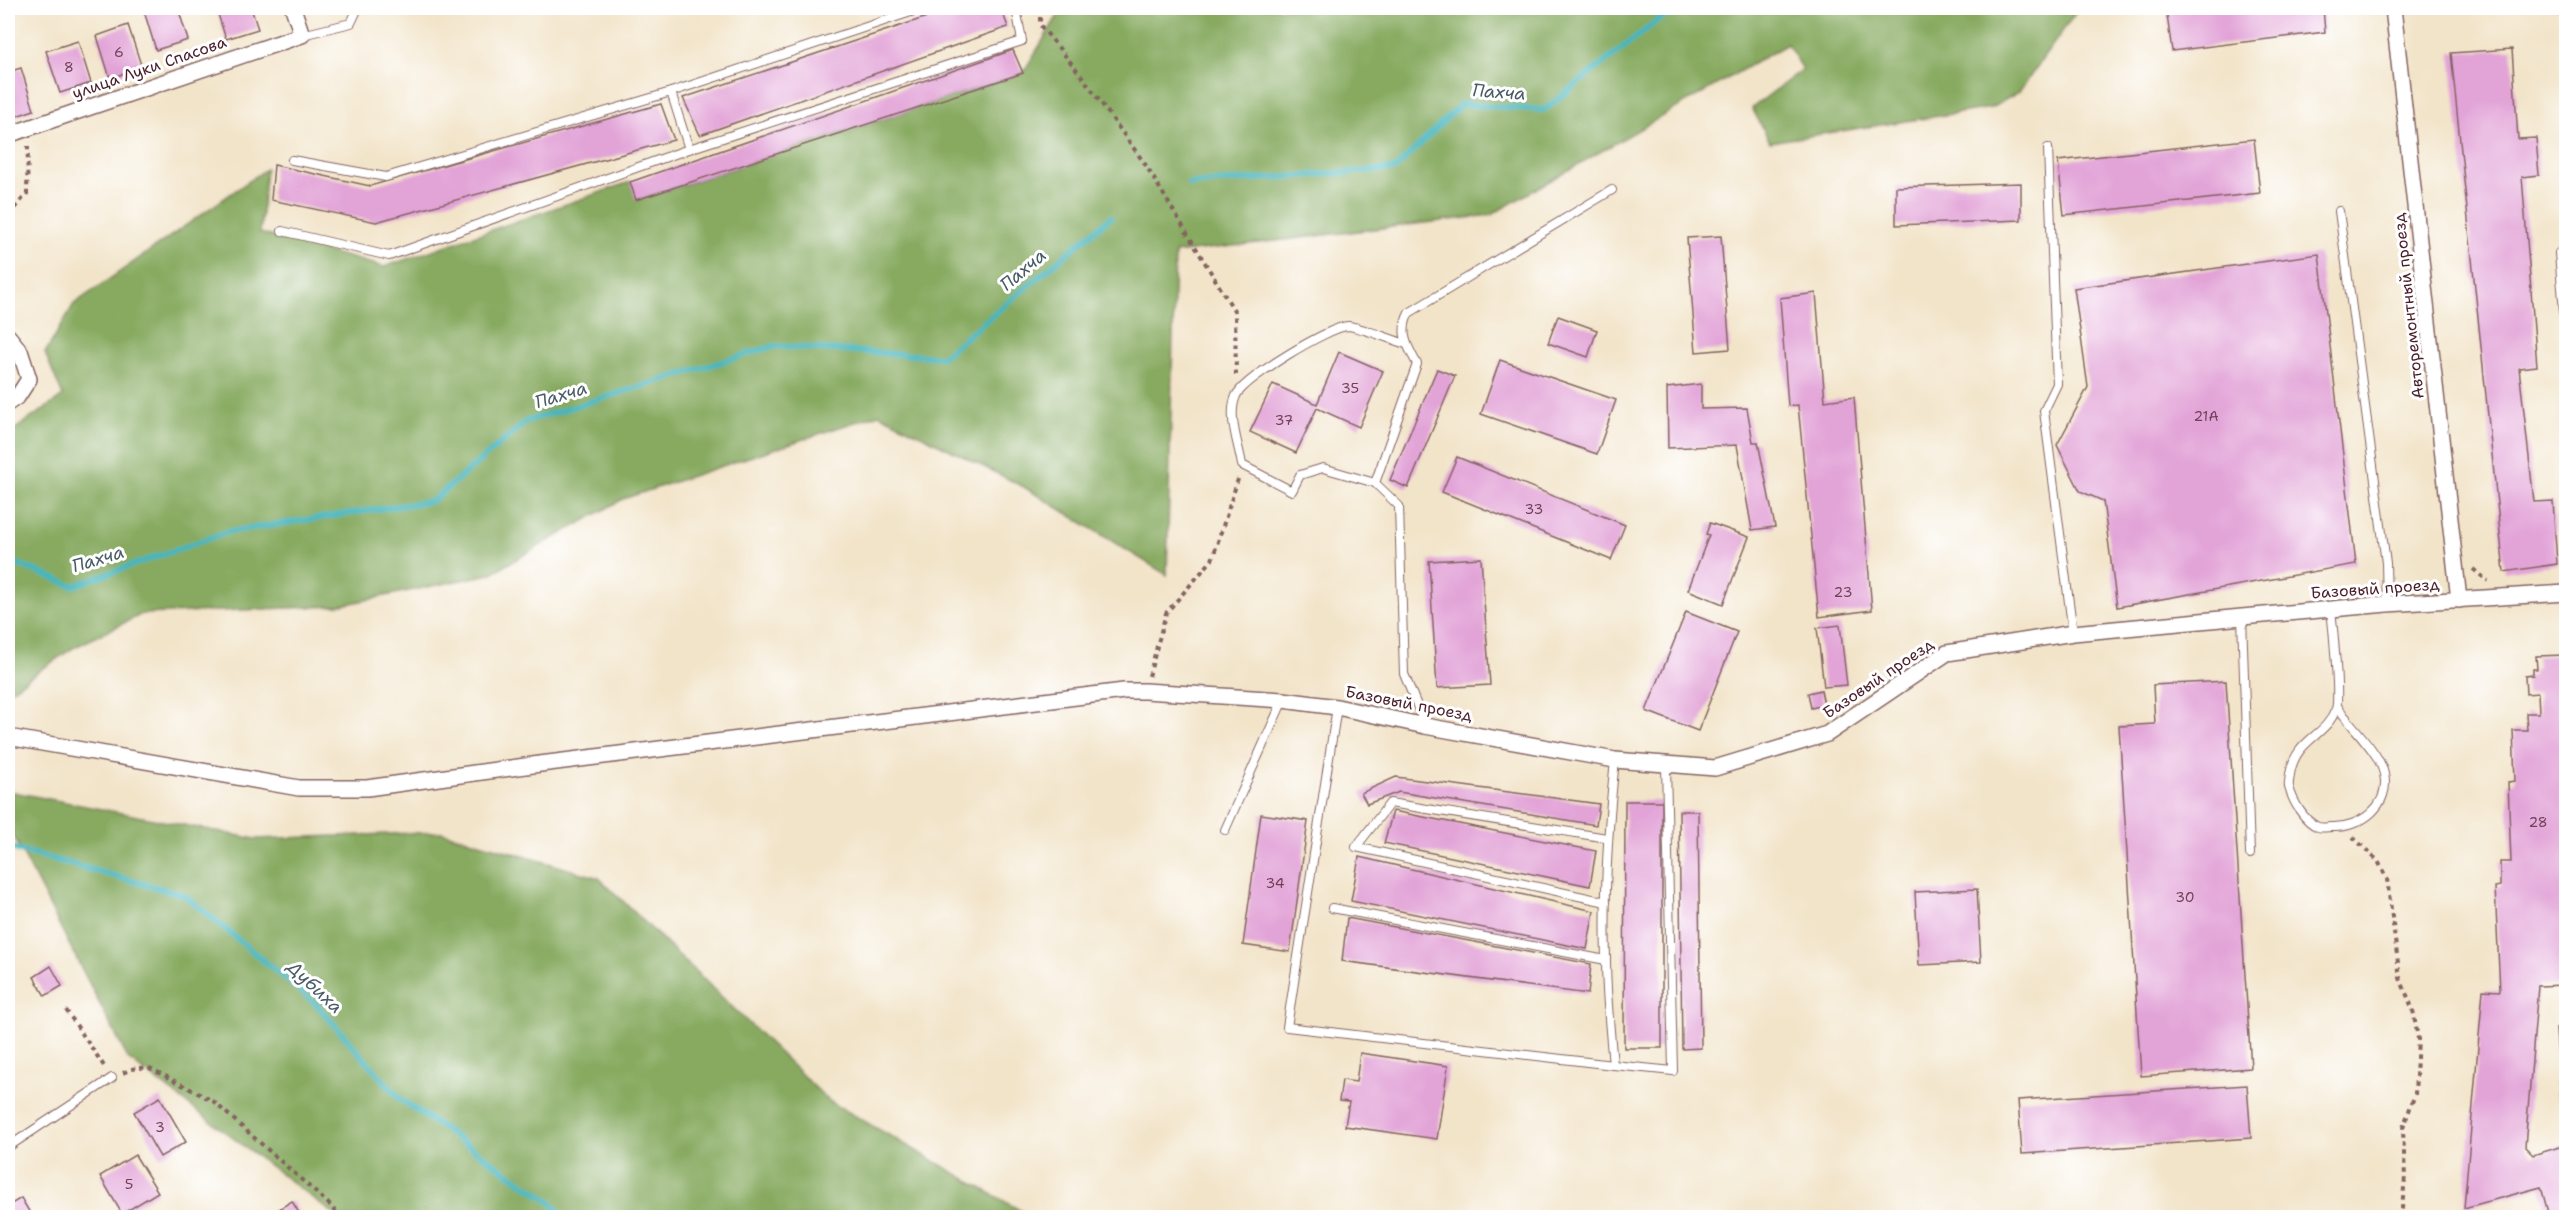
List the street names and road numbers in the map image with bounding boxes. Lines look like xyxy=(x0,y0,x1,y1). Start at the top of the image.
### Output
street label: улица Луки Спасова xyxy=(69,31,229,104)
street label: Авторемонтный проезд xyxy=(2388,212,2429,400)
street label: Базовый проезд xyxy=(2310,574,2440,603)
street label: Базовый проезд xyxy=(1819,634,1938,723)
street label: Базовый проезд xyxy=(1344,681,1474,726)

